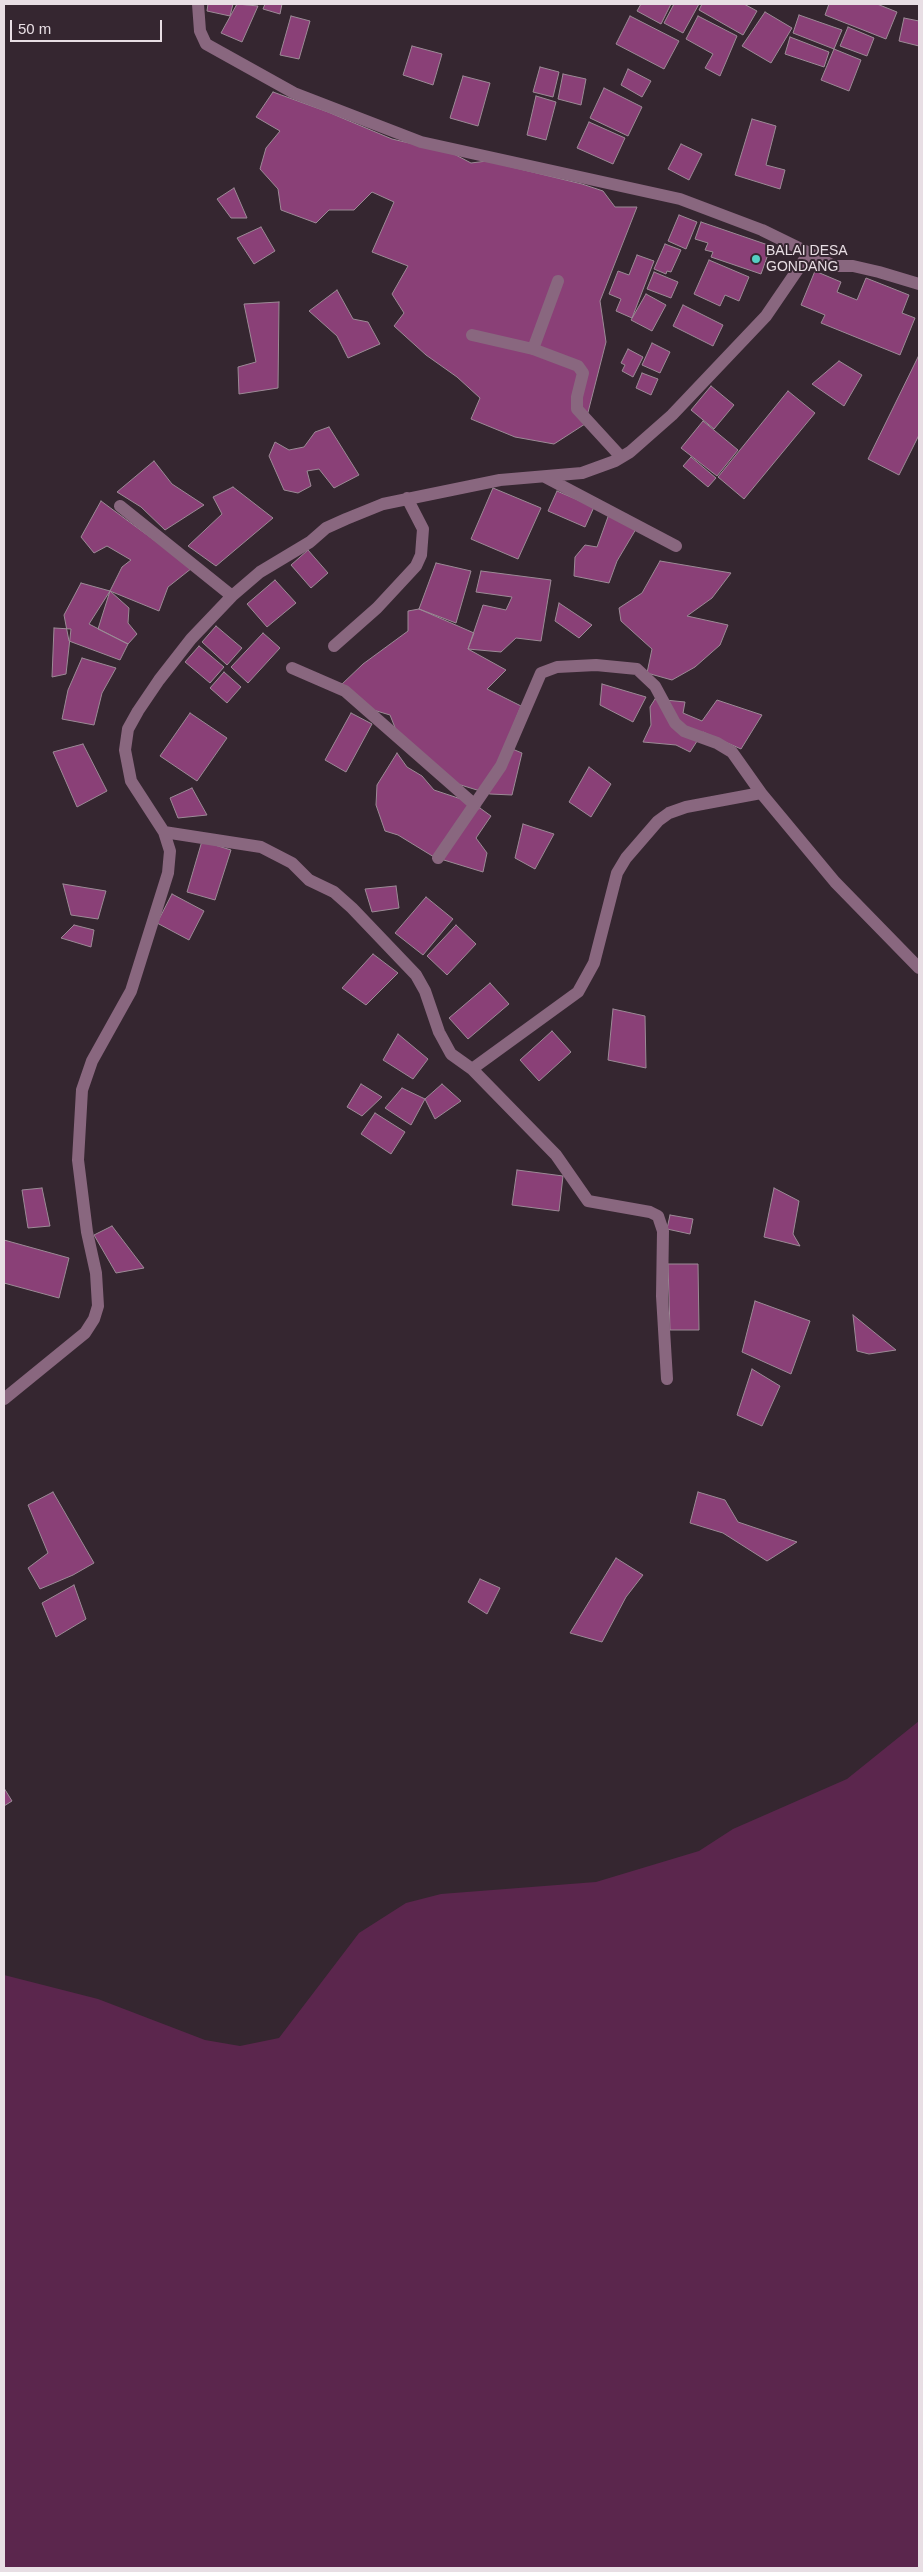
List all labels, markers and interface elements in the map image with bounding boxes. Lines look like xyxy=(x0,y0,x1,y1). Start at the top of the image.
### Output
scale bar xyxy=(12,10,165,42)
text: 50 m xyxy=(18,20,51,37)
place label: BALAI DESA GONDANG xyxy=(766,243,848,276)
marker: BALAI DESA GONDANG xyxy=(750,253,762,265)

